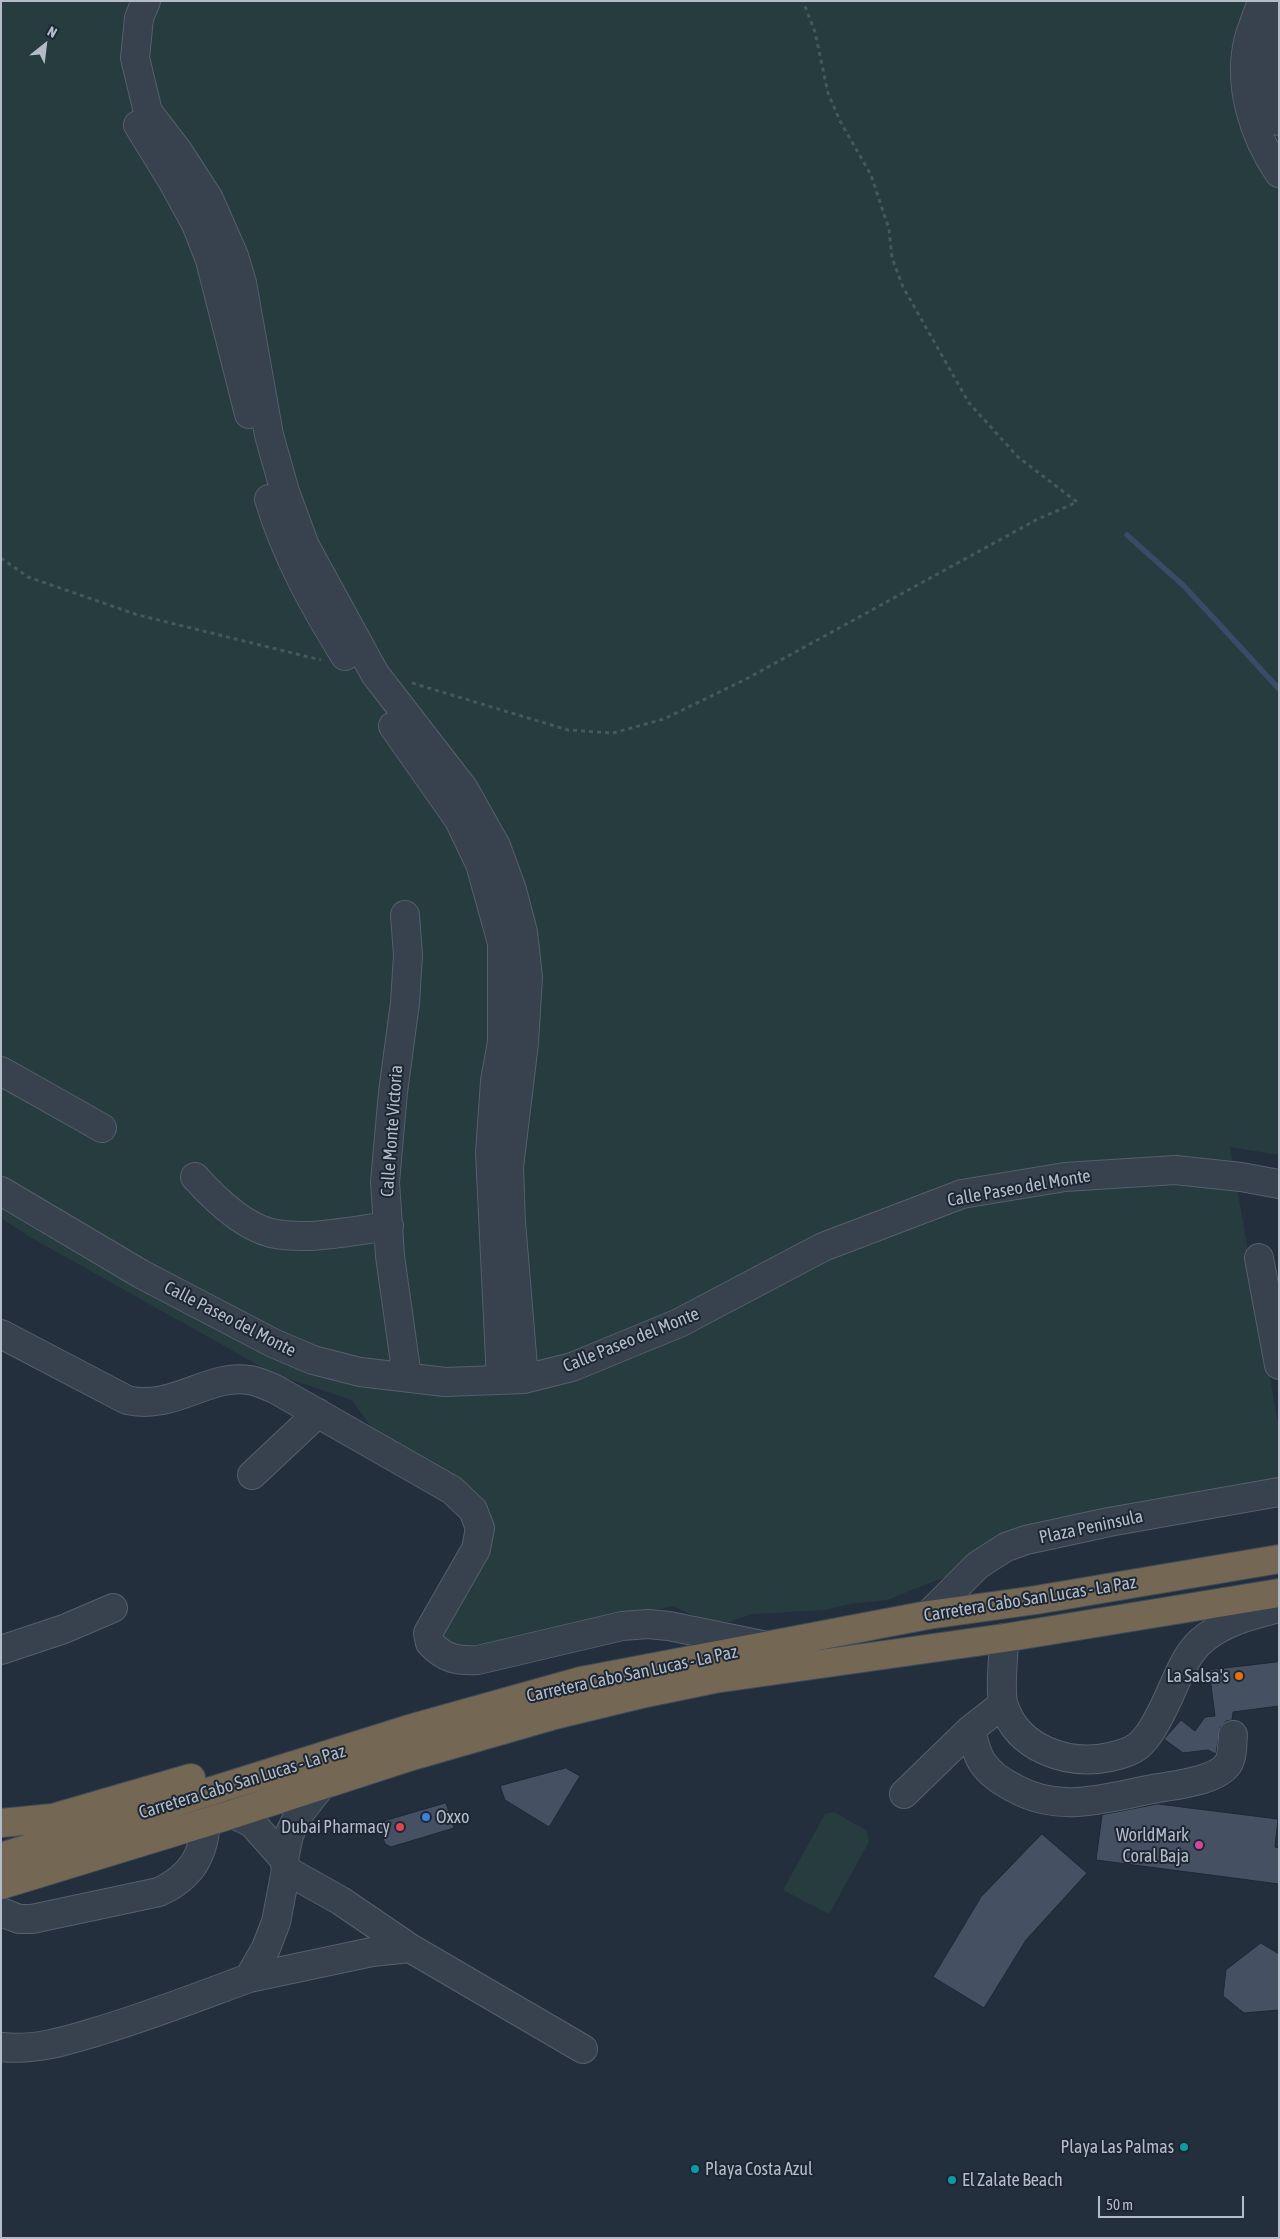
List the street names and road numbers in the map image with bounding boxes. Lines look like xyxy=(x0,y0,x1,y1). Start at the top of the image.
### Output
street label: Calle Monte Victoria xyxy=(377,1064,407,1198)
street label: Calle Paseo del Monte xyxy=(946,1165,1092,1211)
street label: Calle Paseo del Monte xyxy=(160,1276,300,1362)
street label: Calle Paseo del Monte xyxy=(560,1303,702,1377)
street label: Plaza Peninsula xyxy=(1037,1505,1145,1549)
street label: Carretera Cabo San Lucas - La Paz xyxy=(922,1572,1138,1626)
street label: Carretera Cabo San Lucas - La Paz xyxy=(525,1641,739,1707)
street label: Carretera Cabo San Lucas - La Paz xyxy=(136,1740,348,1824)

